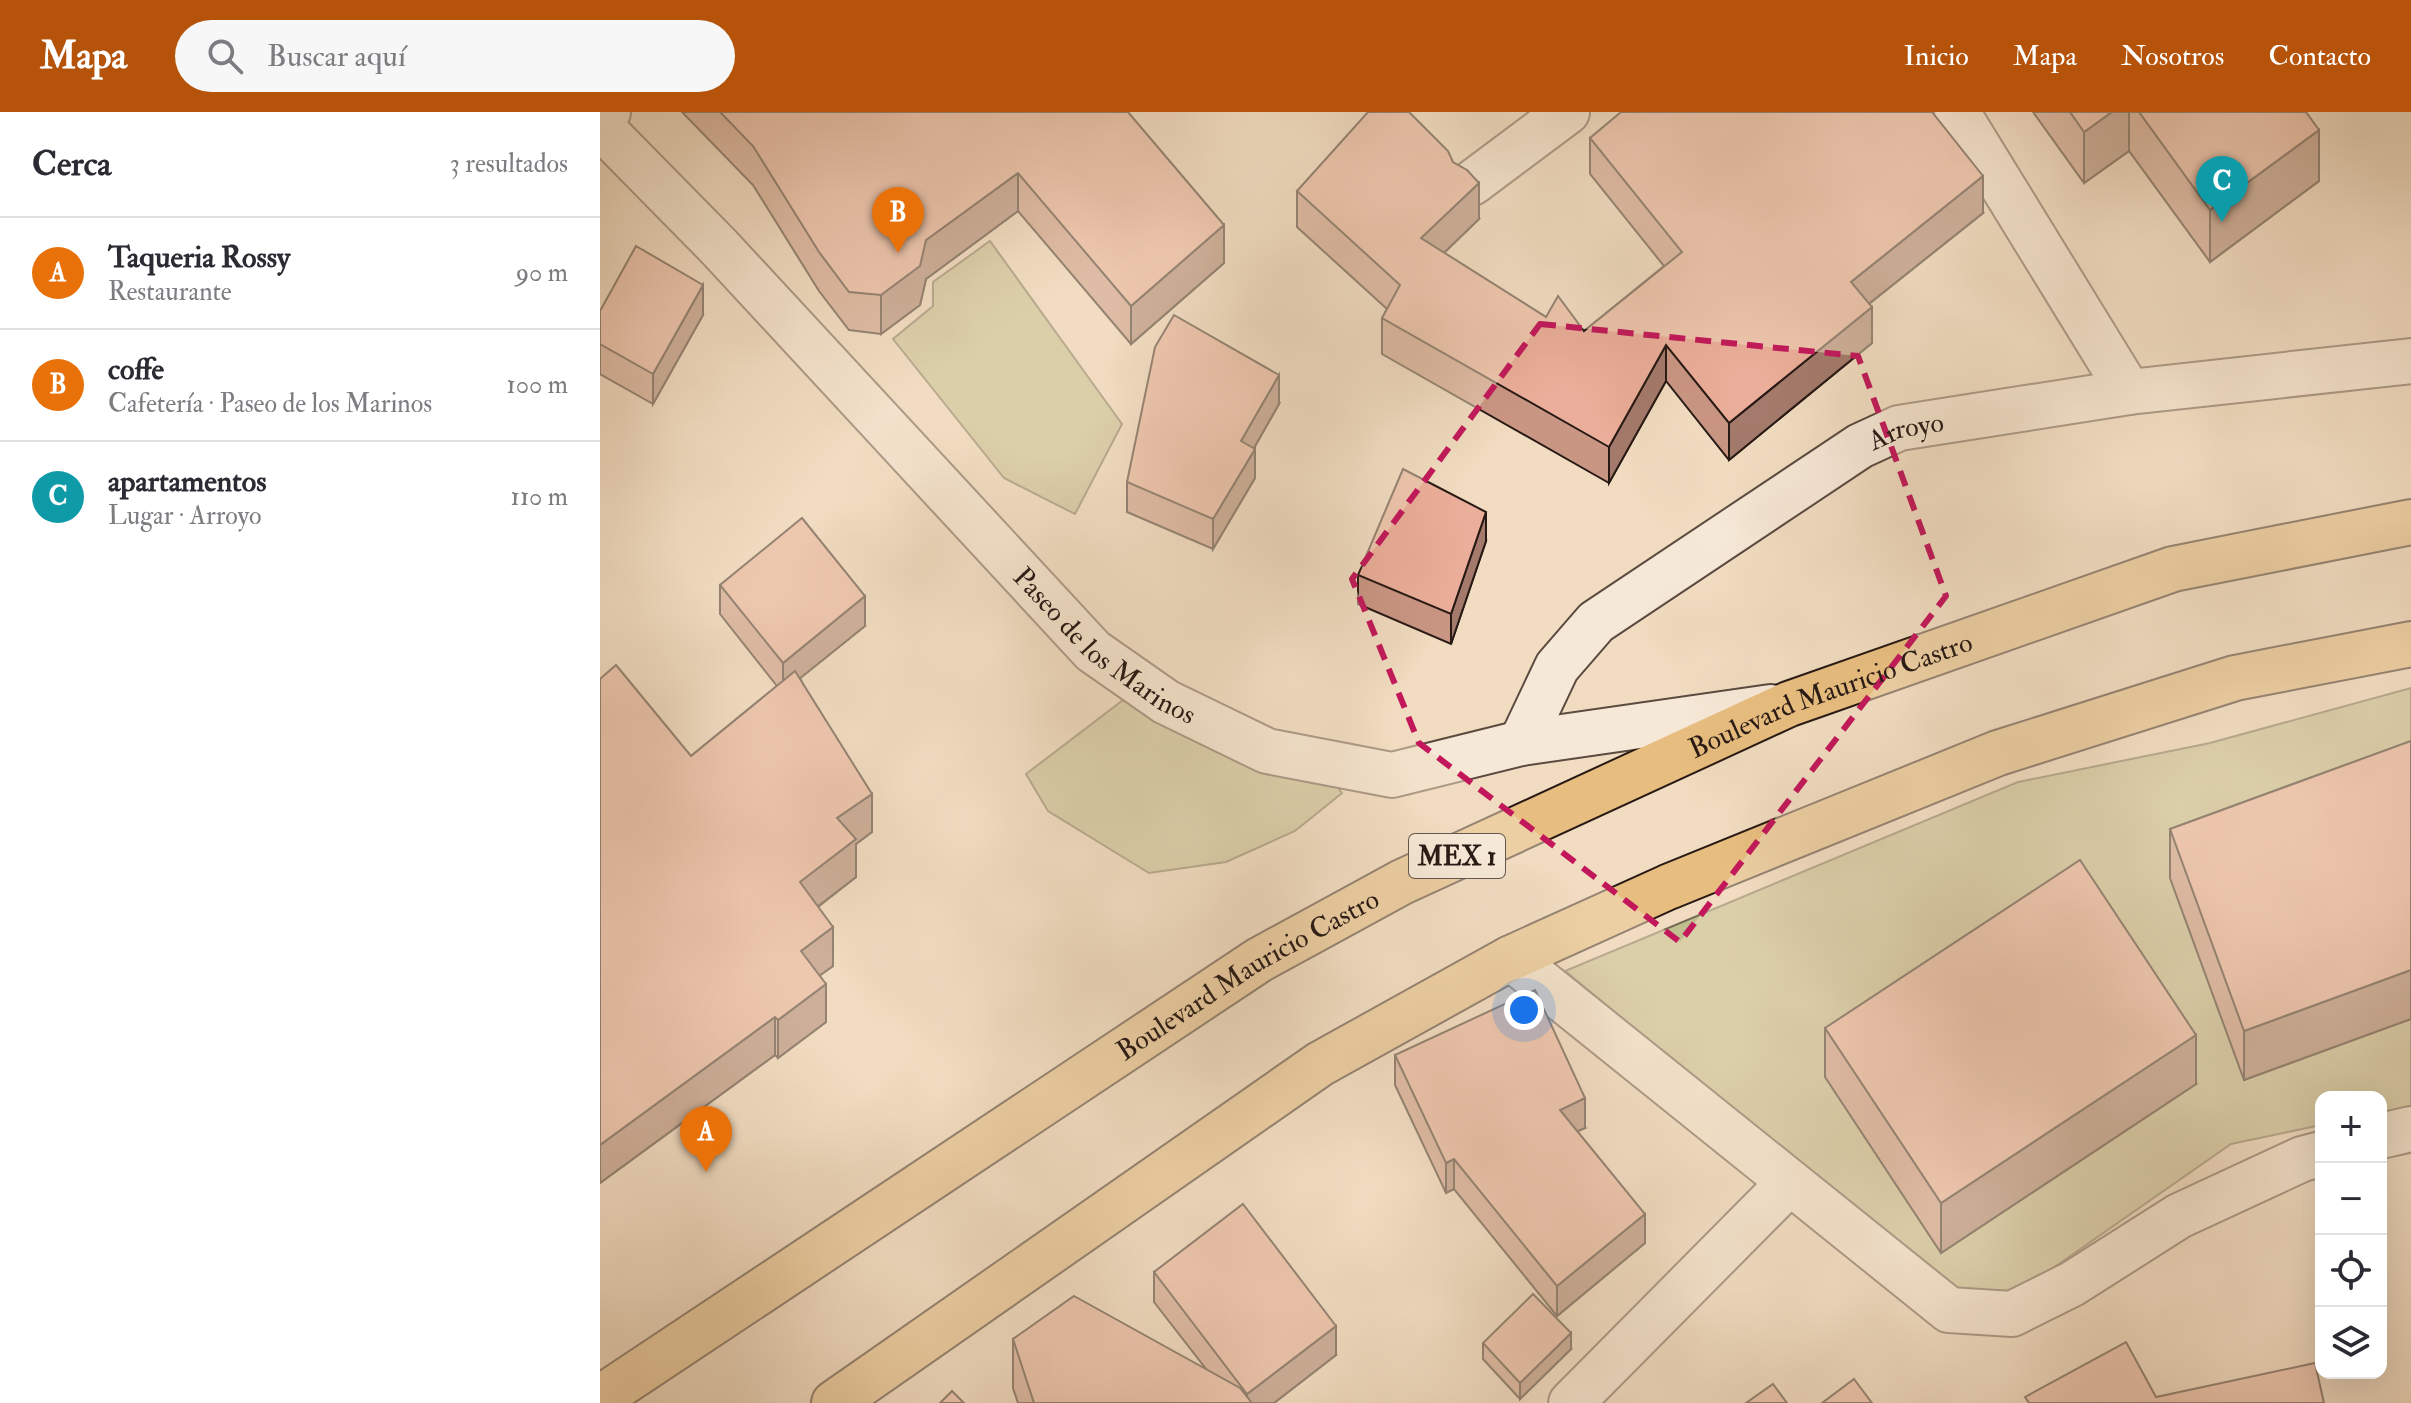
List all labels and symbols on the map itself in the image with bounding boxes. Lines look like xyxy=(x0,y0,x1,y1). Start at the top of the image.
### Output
pin: C xyxy=(2196,156,2248,222)
pin: B xyxy=(872,187,924,253)
street label: Arroyo xyxy=(1862,405,1946,459)
street label: Paseo de los Marinos xyxy=(1005,560,1201,733)
street label: Boulevard Mauricio Castro xyxy=(1683,625,1977,767)
road number: MEX 1 xyxy=(1409,834,1505,878)
street label: Boulevard Mauricio Castro xyxy=(1110,882,1385,1069)
your location xyxy=(1504,990,1544,1030)
pin: A xyxy=(680,1106,732,1172)

